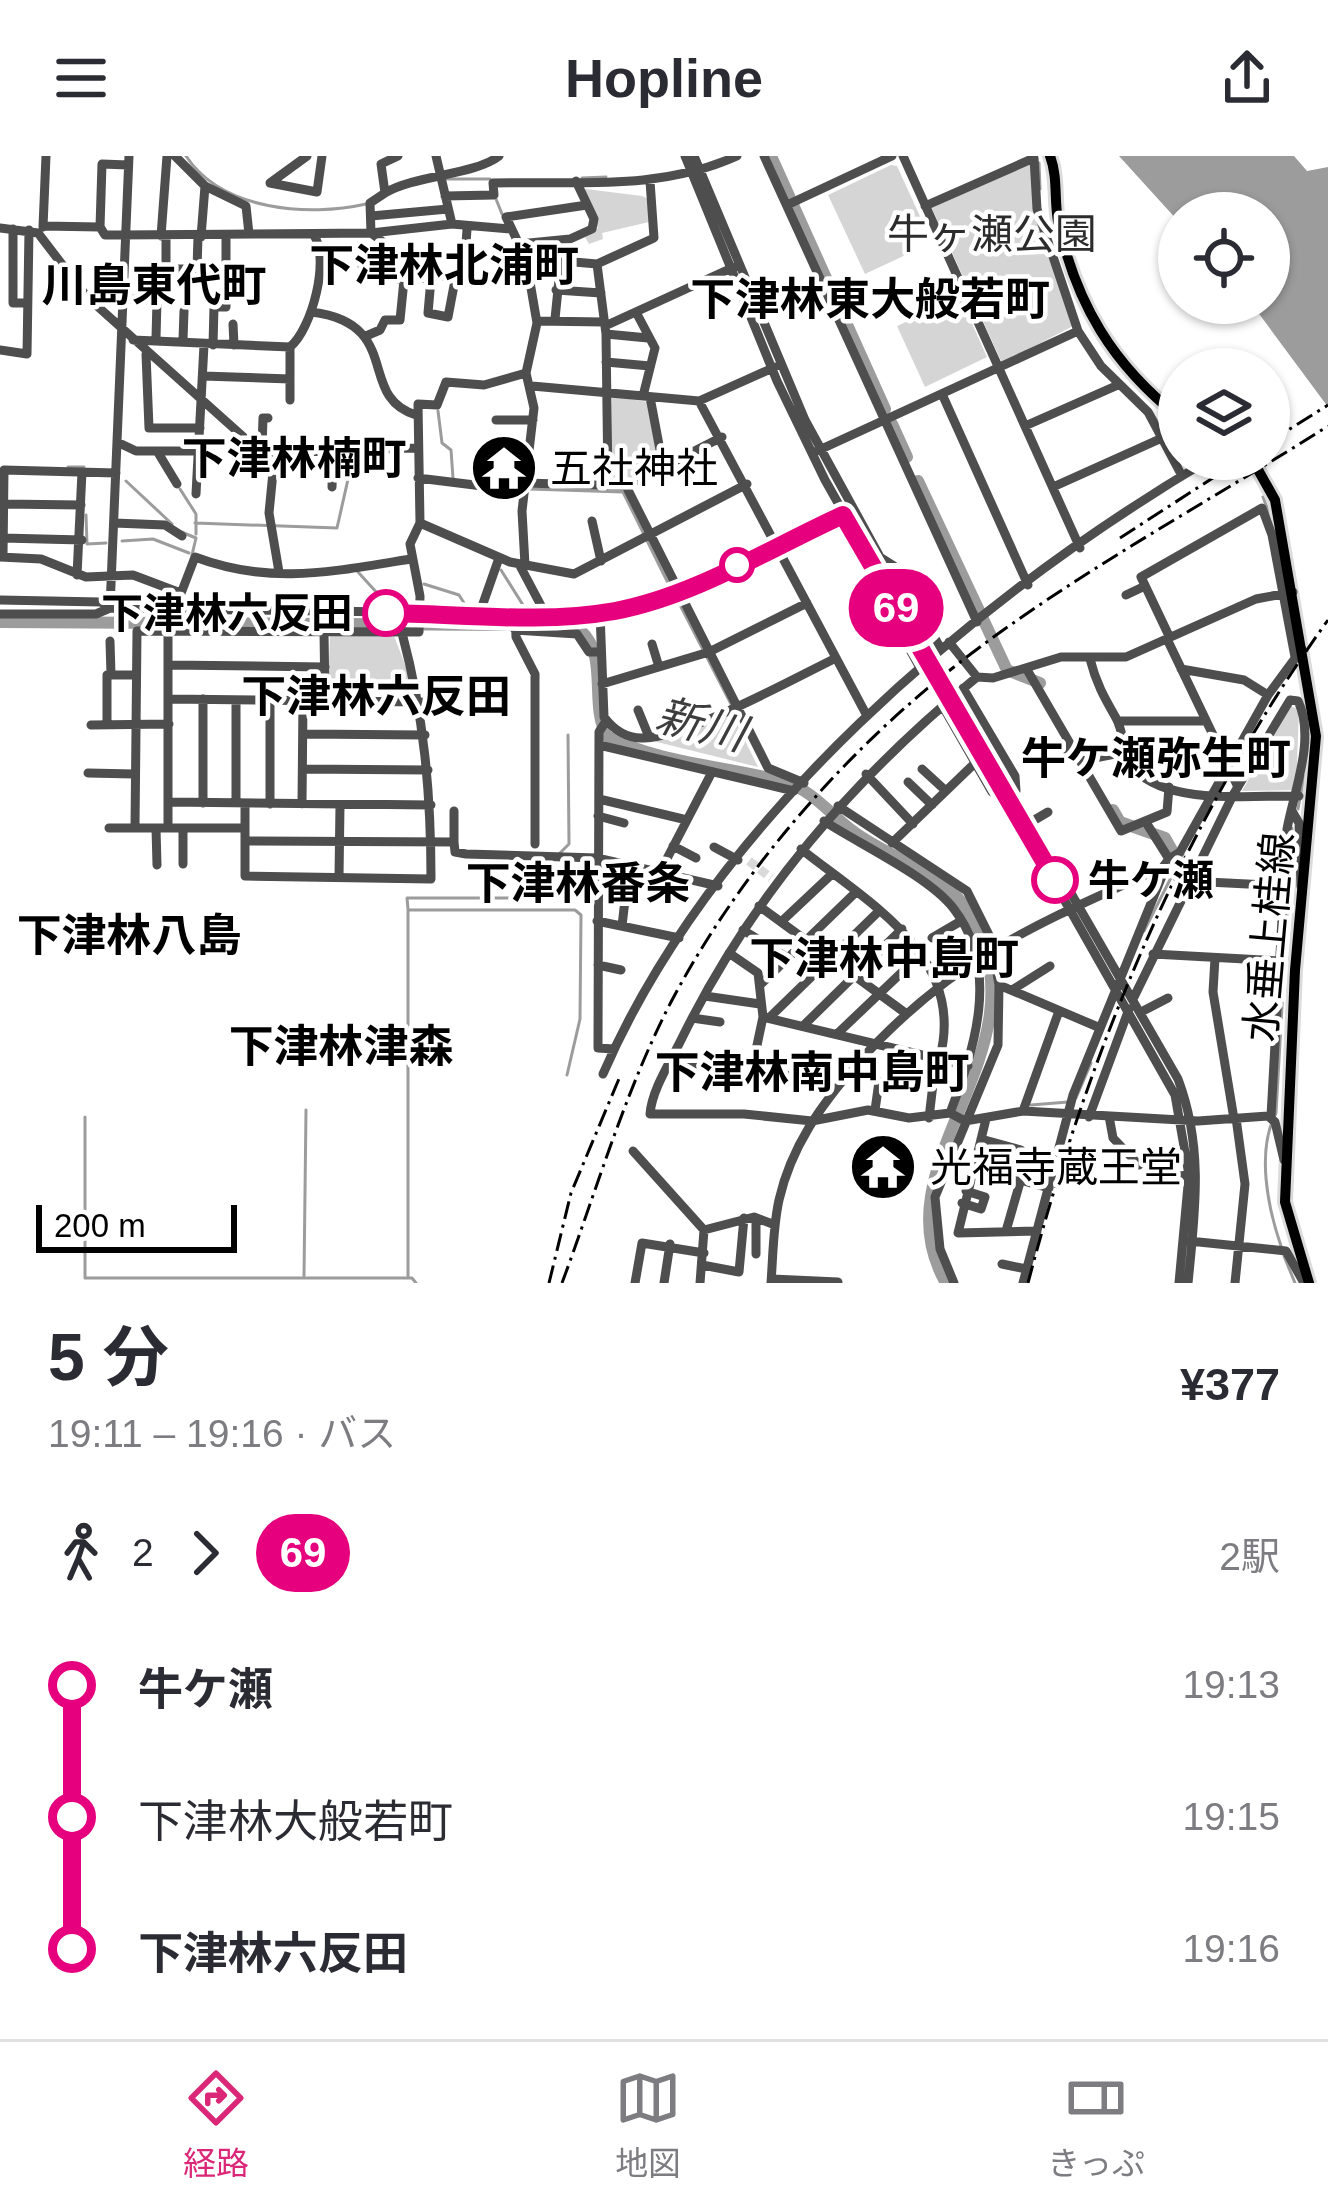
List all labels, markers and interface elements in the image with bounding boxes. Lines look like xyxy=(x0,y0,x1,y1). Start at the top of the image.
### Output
icon: menu xyxy=(48,45,114,111)
icon: share xyxy=(1214,45,1280,111)
text: Hopline xyxy=(565,48,763,108)
map controls xyxy=(1158,192,1290,480)
button: locate xyxy=(1158,192,1290,324)
park label: 牛ヶ瀬公園 xyxy=(887,211,1097,258)
district label: 下津林北浦町 xyxy=(309,240,579,291)
district label: 川島東代町 xyxy=(41,260,267,311)
district label: 下津林東大般若町 xyxy=(690,274,1050,325)
button: layers xyxy=(1158,348,1290,480)
district label: 下津林楠町 xyxy=(181,433,407,484)
temple icon: 五社神社 xyxy=(469,433,539,503)
place label: 五社神社 xyxy=(550,445,718,492)
unlabelled marker xyxy=(721,549,753,581)
line badge: 69 xyxy=(842,569,950,647)
text: 69 xyxy=(873,584,919,631)
place label: 下津林六反田 xyxy=(101,590,353,637)
marker: 下津林六反田 xyxy=(364,591,408,635)
district label: 下津林六反田 xyxy=(241,671,511,722)
water label: 新川 xyxy=(651,689,755,761)
district label: 牛ケ瀬弥生町 xyxy=(1021,733,1291,784)
street label: 水垂上桂線 xyxy=(1237,830,1302,1044)
place label: 牛ケ瀬 xyxy=(1088,857,1214,904)
district label: 下津林番条 xyxy=(465,858,691,909)
marker: 牛ケ瀬 xyxy=(1033,858,1077,902)
district label: 下津林八島 xyxy=(16,910,242,961)
district label: 下津林中島町 xyxy=(749,933,1019,984)
district label: 下津林津森 xyxy=(228,1021,454,1072)
district label: 下津林南中島町 xyxy=(654,1047,970,1098)
temple icon: 光福寺蔵王堂 xyxy=(848,1132,918,1202)
place label: 光福寺蔵王堂 xyxy=(930,1144,1182,1191)
scale bar xyxy=(36,1199,237,1252)
text: 200 m xyxy=(54,1207,146,1244)
text: 5 分 xyxy=(48,1320,169,1394)
text: ¥377 xyxy=(1180,1359,1280,1410)
text: 19:11 – 19:16 · バス xyxy=(48,1412,396,1455)
icon: walk xyxy=(48,1520,114,1586)
icon: forward xyxy=(172,1520,238,1586)
text: 69 xyxy=(280,1529,326,1576)
text: 2 xyxy=(132,1531,154,1574)
text: 2駅 xyxy=(1219,1535,1280,1578)
text: 19:13 xyxy=(1182,1663,1280,1706)
text: 牛ケ瀬 xyxy=(138,1664,273,1715)
text: 19:15 xyxy=(1182,1795,1280,1838)
text: 下津林大般若町 xyxy=(138,1796,453,1847)
text: 19:16 xyxy=(1182,1927,1280,1970)
text: 下津林六反田 xyxy=(138,1928,408,1979)
tab: 経路 xyxy=(183,2065,249,2185)
tab: 地図 xyxy=(615,2065,681,2185)
tab: きっぷ xyxy=(1047,2065,1145,2185)

